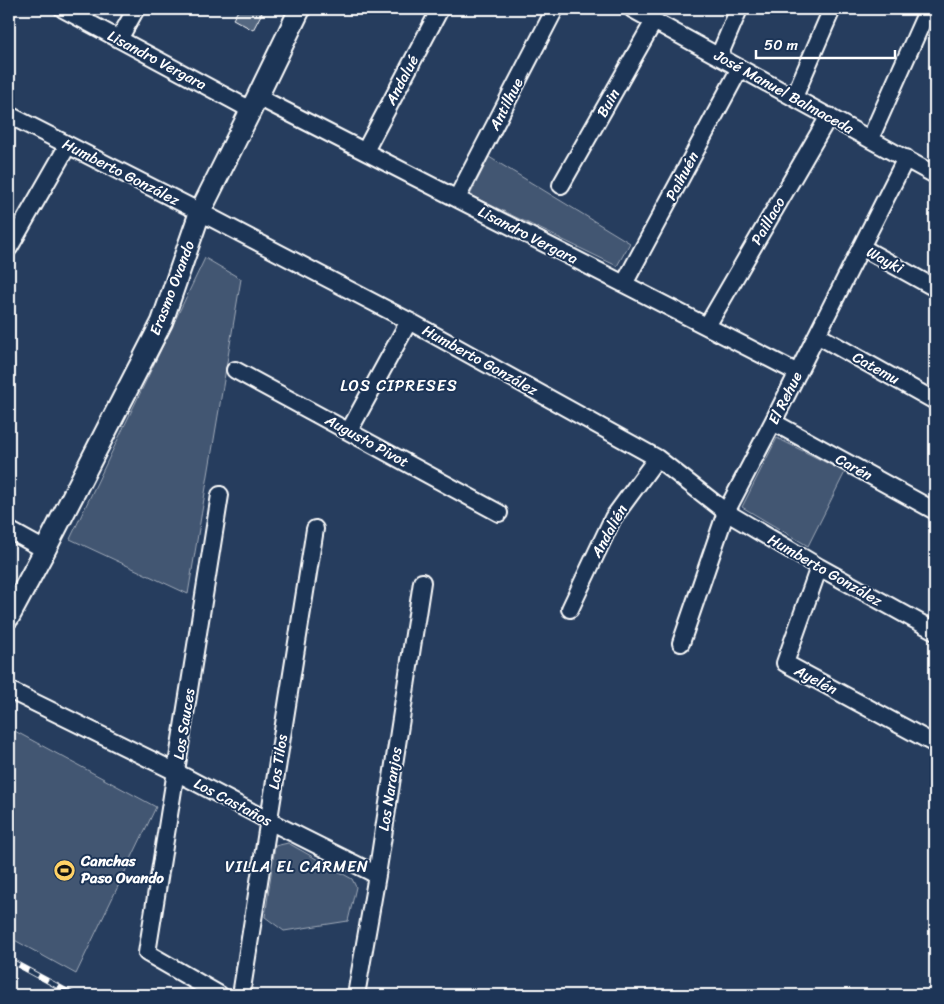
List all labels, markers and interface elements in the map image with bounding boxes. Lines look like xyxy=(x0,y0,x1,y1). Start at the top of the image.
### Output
street label: Lisandro Vergara xyxy=(103,23,212,97)
scale bar xyxy=(756,28,895,60)
text: 50 m xyxy=(764,32,799,58)
street label: José Manuel Balmaceda xyxy=(708,42,859,142)
street label: Andalué xyxy=(378,50,426,111)
street label: Antilhue xyxy=(481,73,530,136)
street label: Buin xyxy=(589,84,627,122)
street label: Humberto González xyxy=(58,131,185,213)
street label: Paihuén xyxy=(658,147,706,205)
street label: Paillaco xyxy=(744,192,792,250)
street label: Lisandro Vergara xyxy=(473,199,583,272)
street label: Erasmo Ovando xyxy=(142,236,202,339)
street label: Wayki xyxy=(862,239,909,281)
street label: Humberto González xyxy=(417,317,543,403)
street label: Catemu xyxy=(848,344,904,392)
street label: El Rehue xyxy=(761,367,809,429)
district label: LOS CIPRESES xyxy=(340,371,458,400)
street label: Augusto Pivot xyxy=(320,407,414,475)
street label: Carén xyxy=(831,446,877,488)
street label: Andalién xyxy=(583,500,634,563)
street label: Humberto González xyxy=(763,527,888,614)
street label: Ayelén xyxy=(789,657,842,702)
street label: Los Sauces xyxy=(166,686,203,761)
street label: Los Tilos xyxy=(261,732,295,791)
street label: Los Naranjos xyxy=(371,745,409,833)
street label: Los Castaños xyxy=(189,770,277,834)
place label: Canchas Paso Ovando xyxy=(80,848,164,891)
district label: VILLA EL CARMEN xyxy=(225,852,369,881)
sports icon: Canchas Paso Ovando xyxy=(53,858,77,882)

